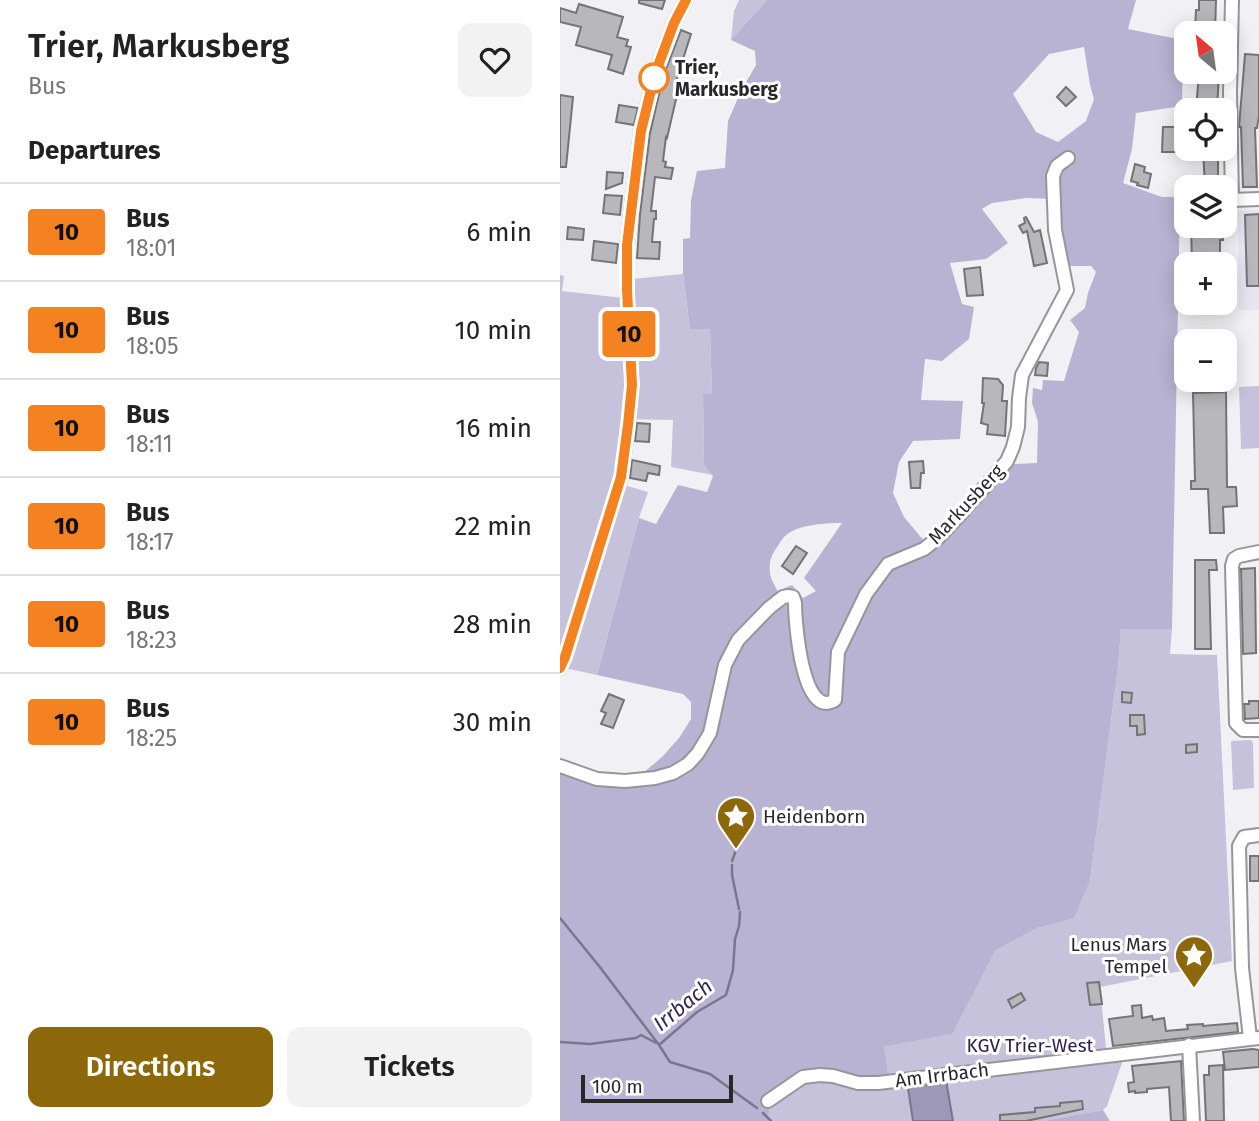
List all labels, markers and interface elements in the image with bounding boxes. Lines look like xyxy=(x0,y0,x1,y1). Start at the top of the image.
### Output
north arrow xyxy=(1174,21,1237,84)
map controls xyxy=(1174,21,1237,392)
button: heart xyxy=(458,23,532,97)
text: Trier, Markusberg xyxy=(28,26,290,66)
place label: Trier, Markusberg xyxy=(675,56,779,101)
marker: Trier, Markusberg xyxy=(639,63,669,93)
text: Bus xyxy=(28,72,66,100)
button: locate xyxy=(1174,98,1237,161)
text: Departures xyxy=(28,135,161,166)
button: layers xyxy=(1174,175,1237,238)
text: Bus xyxy=(126,203,169,234)
text: 6 min xyxy=(466,217,532,248)
text: 10 xyxy=(54,218,79,246)
text: 18:01 xyxy=(126,234,176,262)
button: + xyxy=(1174,252,1237,315)
text: Bus xyxy=(126,301,169,332)
line badge: 10 xyxy=(598,311,660,357)
text: 10 min xyxy=(454,315,532,346)
text: 10 xyxy=(54,316,79,344)
text: 10 xyxy=(616,320,642,348)
button: − xyxy=(1174,329,1237,392)
text: 18:05 xyxy=(126,332,179,360)
text: Bus xyxy=(126,399,169,430)
text: 16 min xyxy=(455,413,532,444)
text: 10 xyxy=(54,414,79,442)
text: 18:11 xyxy=(126,430,173,458)
street label: Markusberg xyxy=(923,459,1009,549)
text: Bus xyxy=(126,497,169,528)
text: 22 min xyxy=(455,511,532,542)
text: 10 xyxy=(54,512,79,540)
text: 18:17 xyxy=(126,528,173,556)
text: Bus xyxy=(126,595,169,626)
text: 28 min xyxy=(453,609,532,640)
text: 10 xyxy=(54,610,79,638)
text: 18:23 xyxy=(126,626,177,654)
text: Bus xyxy=(126,693,169,724)
text: 30 min xyxy=(453,707,532,738)
text: 10 xyxy=(54,708,79,736)
text: 18:25 xyxy=(126,724,177,752)
place icon: Heidenborn xyxy=(715,795,757,850)
place label: Heidenborn xyxy=(763,805,865,828)
place label: Lenus Mars Tempel xyxy=(1071,933,1167,978)
place icon: Lenus Mars Tempel xyxy=(1173,934,1215,989)
water label: Irrbach xyxy=(648,973,718,1037)
button: Directions xyxy=(28,1027,273,1107)
button: Tickets xyxy=(287,1027,532,1107)
park label: KGV Trier-West xyxy=(967,1034,1094,1057)
street label: Am Irrbach xyxy=(894,1058,990,1092)
scale bar xyxy=(581,1072,733,1104)
text: 100 m xyxy=(592,1075,643,1098)

